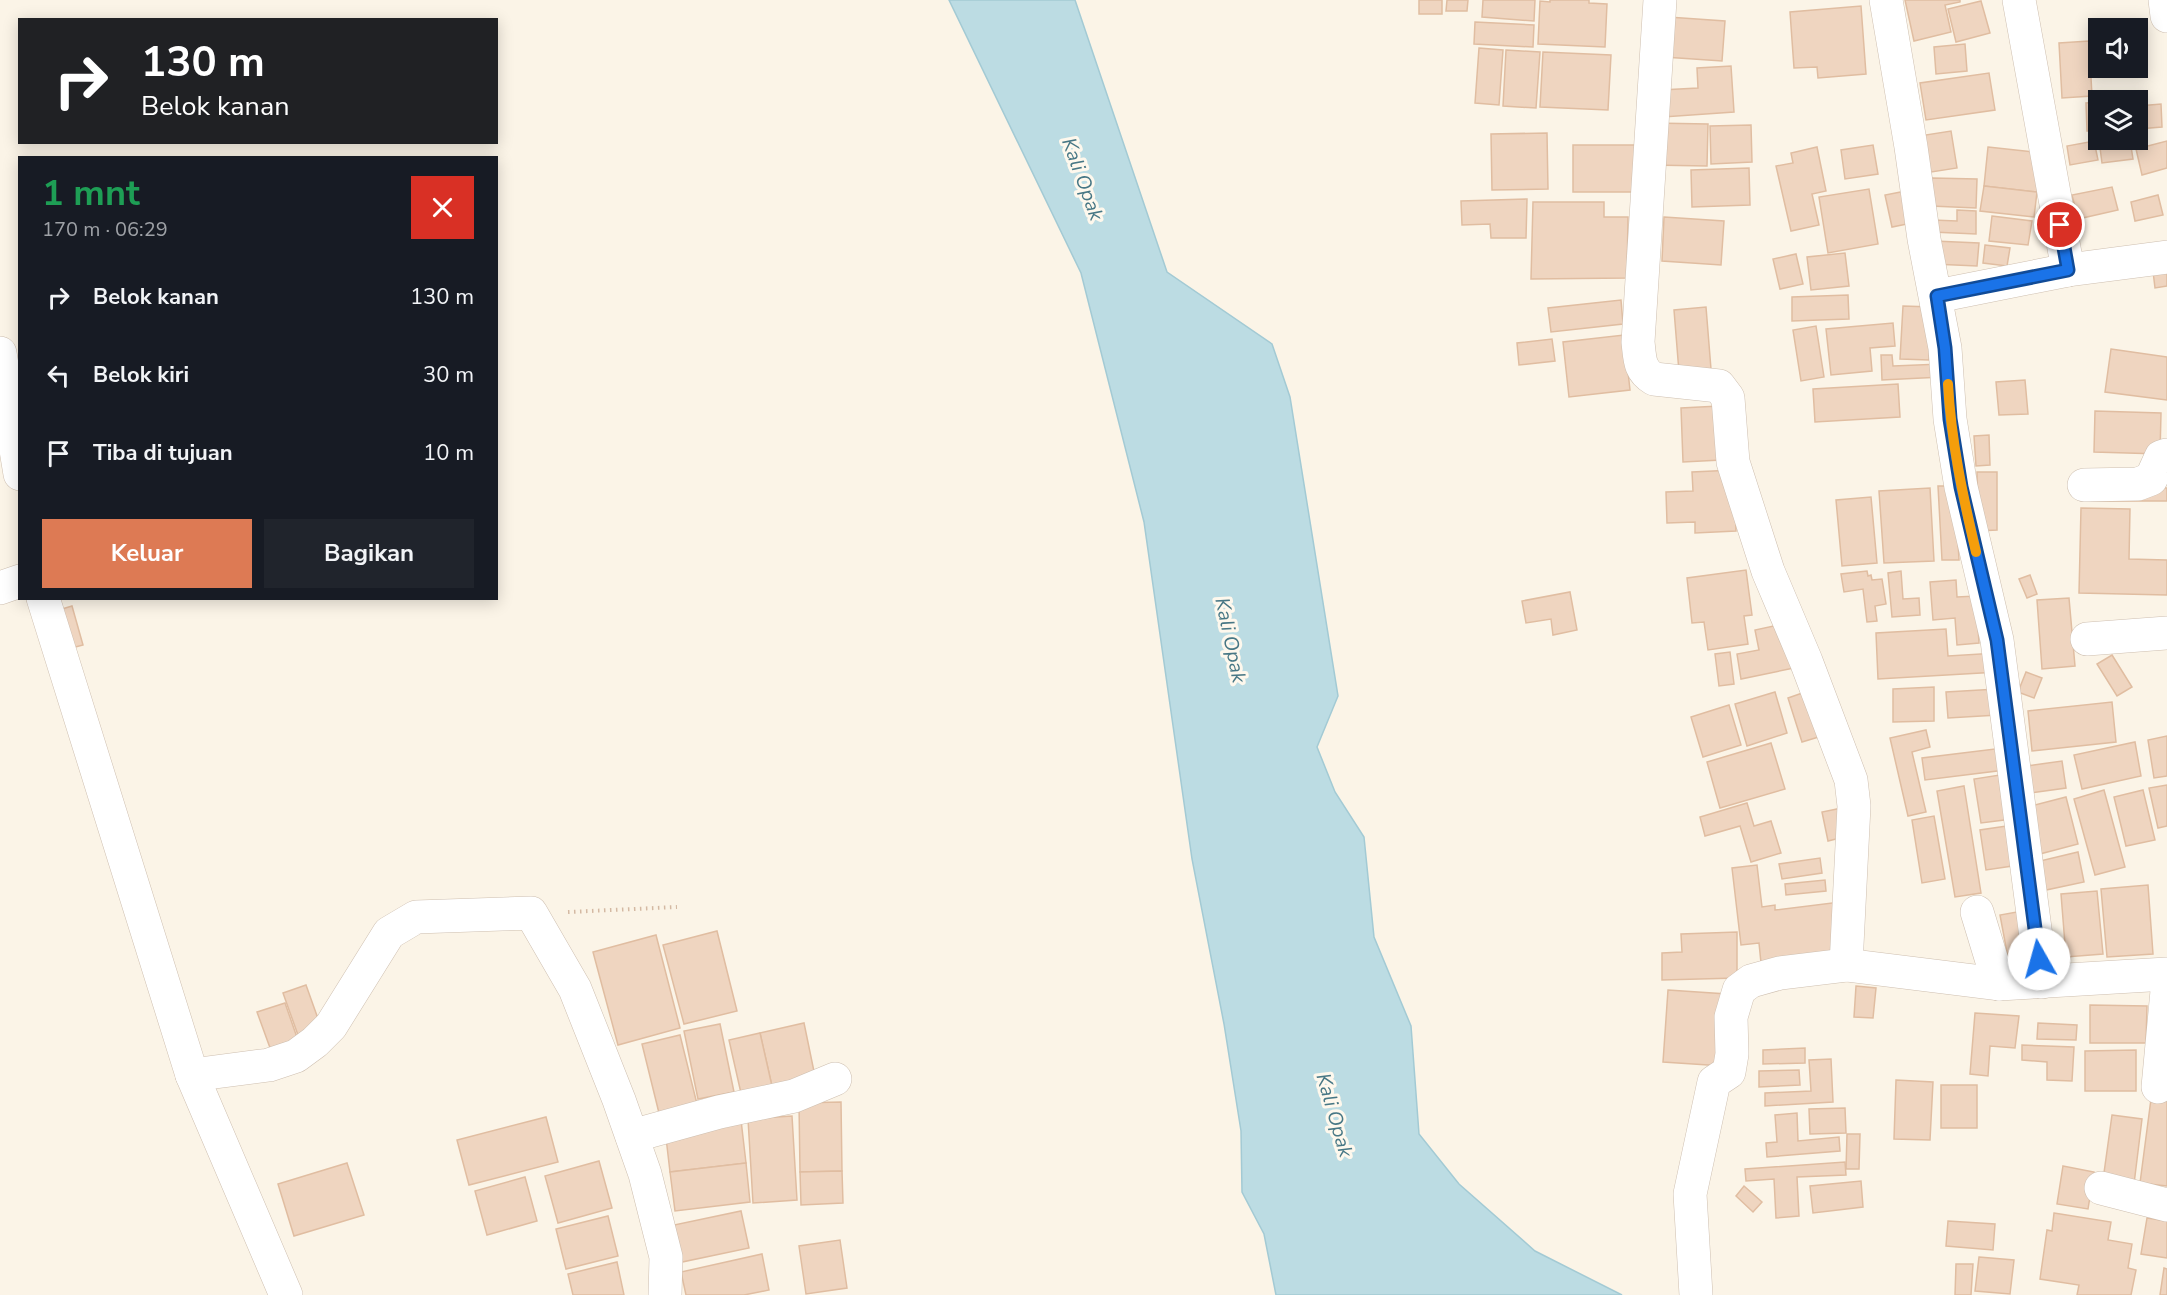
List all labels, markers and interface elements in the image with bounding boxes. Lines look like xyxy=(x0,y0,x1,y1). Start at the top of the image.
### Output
map controls xyxy=(2088,18,2148,150)
button: sound xyxy=(2088,18,2148,78)
text: 130 m xyxy=(141,34,265,91)
icon: right xyxy=(42,42,120,120)
text: Belok kanan xyxy=(141,88,290,125)
button: layers xyxy=(2088,90,2148,150)
water label: Kali Opak xyxy=(1055,134,1110,225)
text: 1 mnt xyxy=(42,169,140,218)
button: close xyxy=(411,176,474,239)
pin xyxy=(2034,199,2085,250)
icon: arrive xyxy=(2043,208,2076,241)
text: 170 m · 06:29 xyxy=(42,216,168,243)
icon: right xyxy=(42,281,75,314)
text: Belok kanan xyxy=(93,282,219,312)
text: 130 m xyxy=(410,282,474,312)
icon: left xyxy=(42,359,75,392)
text: Belok kiri xyxy=(93,360,189,390)
text: 30 m xyxy=(423,360,474,390)
icon: arrive xyxy=(42,437,75,470)
text: Tiba di tujuan xyxy=(93,438,233,468)
text: 10 m xyxy=(423,438,474,468)
button: Keluar xyxy=(42,519,252,588)
button: Bagikan xyxy=(264,519,474,588)
water label: Kali Opak xyxy=(1208,595,1253,686)
position arrow xyxy=(2007,927,2071,991)
water label: Kali Opak xyxy=(1310,1070,1360,1161)

